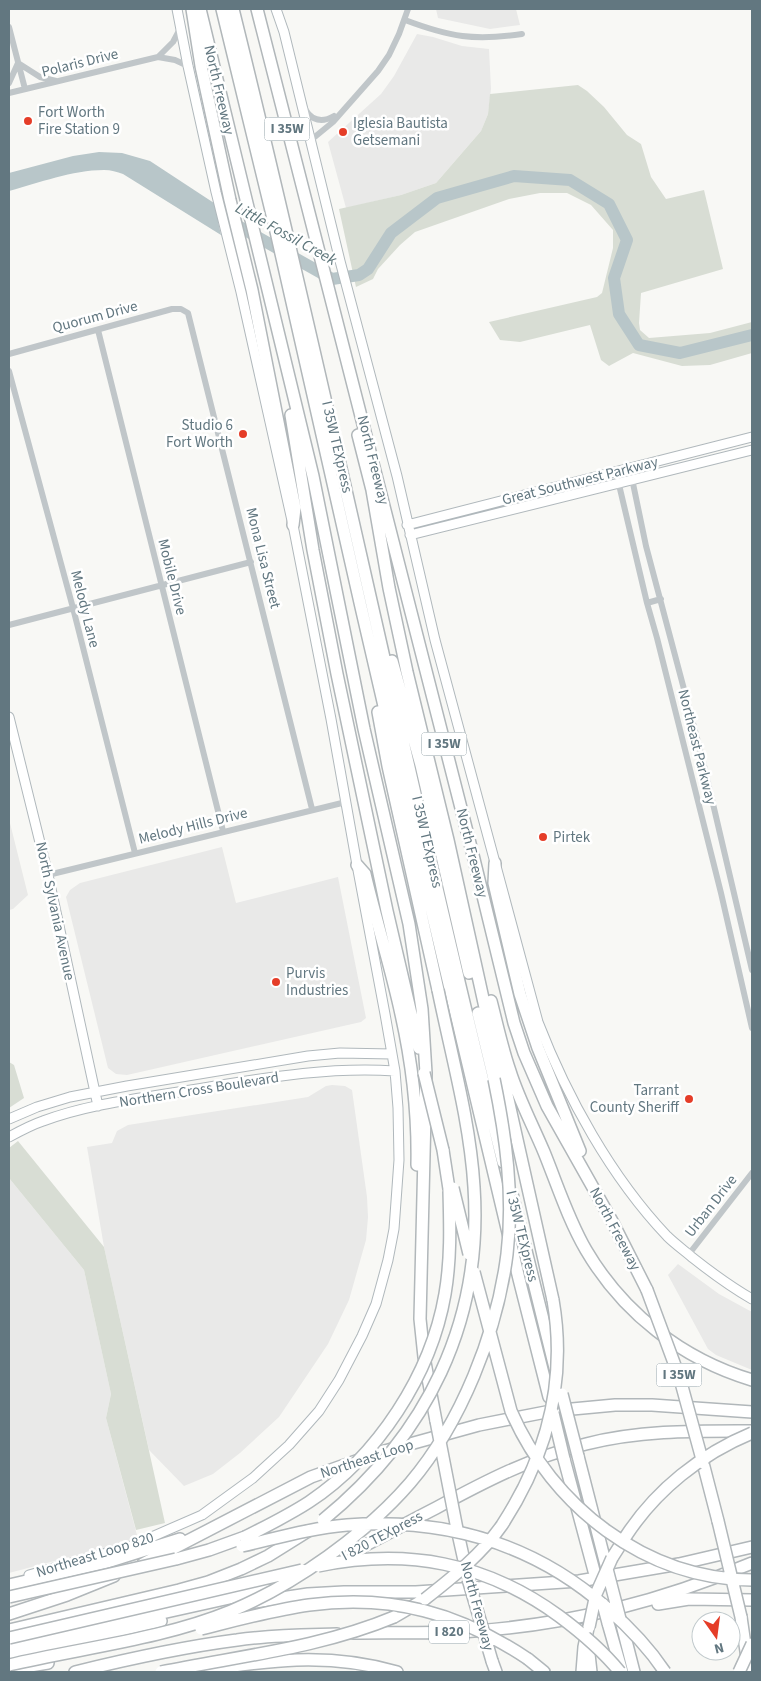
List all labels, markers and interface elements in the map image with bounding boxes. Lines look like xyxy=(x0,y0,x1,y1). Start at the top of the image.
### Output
street label: Polaris Drive xyxy=(39,43,121,83)
street label: North Freeway xyxy=(198,43,240,137)
place label: Fort Worth Fire Station 9 xyxy=(38,102,120,140)
place label: Iglesia Bautista Getsemani xyxy=(353,113,448,151)
marker: Fort Worth Fire Station 9 xyxy=(22,115,34,127)
road number: I 35W xyxy=(264,118,310,140)
marker: Iglesia Bautista Getsemani xyxy=(337,126,349,138)
water label: Little Fossil Creek xyxy=(231,197,341,271)
street label: Quorum Drive xyxy=(50,296,140,338)
street label: I 35W TEXpress xyxy=(316,399,358,495)
street label: North Freeway xyxy=(352,413,394,507)
place label: Studio 6 Fort Worth xyxy=(166,415,233,453)
marker: Studio 6 Fort Worth xyxy=(237,428,249,440)
street label: Great Southwest Parkway xyxy=(500,451,660,511)
street label: Mona Lisa Street xyxy=(240,505,286,611)
street label: Mobile Drive xyxy=(152,537,192,617)
street label: Melody Lane xyxy=(65,568,105,650)
street label: Northeast Parkway xyxy=(672,687,722,807)
road number: I 35W xyxy=(422,732,466,756)
street label: I 35W TEXpress xyxy=(406,794,448,890)
street label: Melody Hills Drive xyxy=(136,802,250,850)
street label: North Freeway xyxy=(451,806,493,900)
place label: Pirtek xyxy=(553,827,591,848)
marker: Pirtek xyxy=(537,831,549,843)
street label: North Sylvania Avenue xyxy=(30,840,80,982)
place label: Purvis Industries xyxy=(286,963,348,1001)
marker: Purvis Industries xyxy=(270,976,282,988)
street label: Northern Cross Boulevard xyxy=(118,1067,280,1113)
place label: Tarrant County Sheriff xyxy=(590,1080,680,1118)
marker: Tarrant County Sheriff xyxy=(683,1093,695,1105)
street label: Urban Drive xyxy=(680,1170,742,1242)
street label: North Freeway xyxy=(584,1184,646,1274)
street label: I 35W TEXpress xyxy=(500,1188,544,1284)
road number: I 35W xyxy=(656,1364,702,1386)
street label: Northeast Loop xyxy=(318,1434,416,1484)
street label: I 820 TEXpress xyxy=(338,1506,426,1566)
street label: Northeast Loop 820 xyxy=(34,1527,156,1583)
street label: North Freeway xyxy=(455,1559,499,1653)
north arrow xyxy=(691,1611,741,1661)
road number: I 820 xyxy=(429,1620,469,1644)
text: N xyxy=(712,1637,726,1658)

